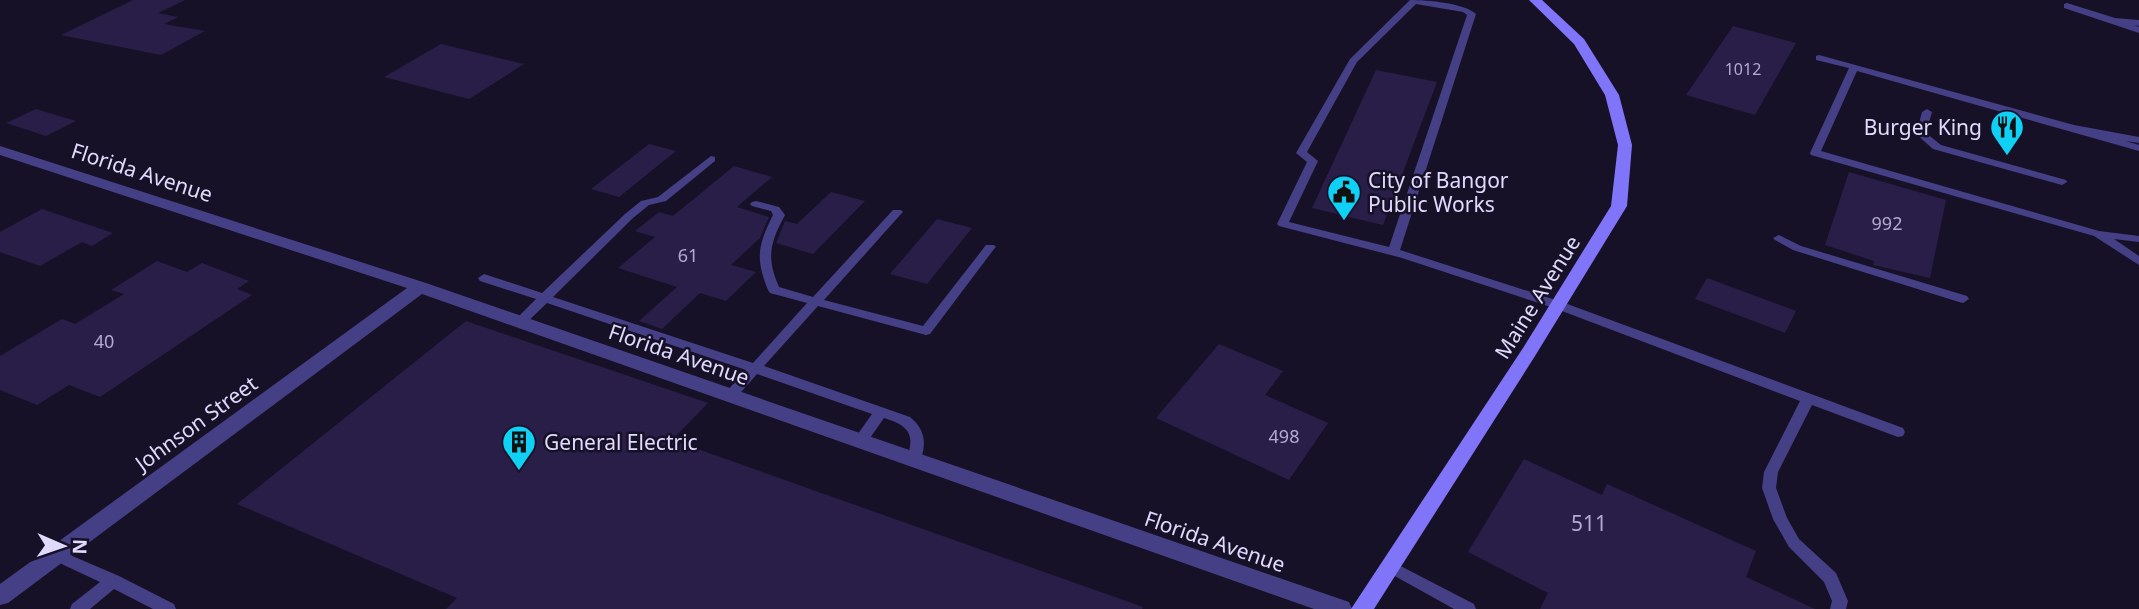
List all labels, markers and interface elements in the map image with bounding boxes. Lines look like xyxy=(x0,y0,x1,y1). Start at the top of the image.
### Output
house number: 1012 xyxy=(1725,58,1761,80)
restaurant icon: Burger King xyxy=(1988,108,2026,157)
place label: Burger King xyxy=(1864,113,1982,141)
street label: Florida Avenue xyxy=(68,136,216,208)
place label: City of Bangor Public Works xyxy=(1368,166,1509,218)
public building icon: City of Bangor Public Works xyxy=(1325,173,1363,222)
house number: 992 xyxy=(1872,211,1902,235)
street label: Maine Avenue xyxy=(1488,230,1586,364)
house number: 61 xyxy=(678,243,698,267)
street label: Florida Avenue xyxy=(605,317,753,391)
house number: 40 xyxy=(94,329,114,353)
street label: Johnson Street xyxy=(128,369,263,478)
building icon: General Electric xyxy=(500,423,538,472)
house number: 498 xyxy=(1269,424,1299,448)
place label: General Electric xyxy=(544,428,698,456)
street label: Florida Avenue xyxy=(1141,504,1289,578)
house number: 511 xyxy=(1571,509,1607,537)
north arrow xyxy=(28,511,98,581)
text: N xyxy=(67,538,93,555)

